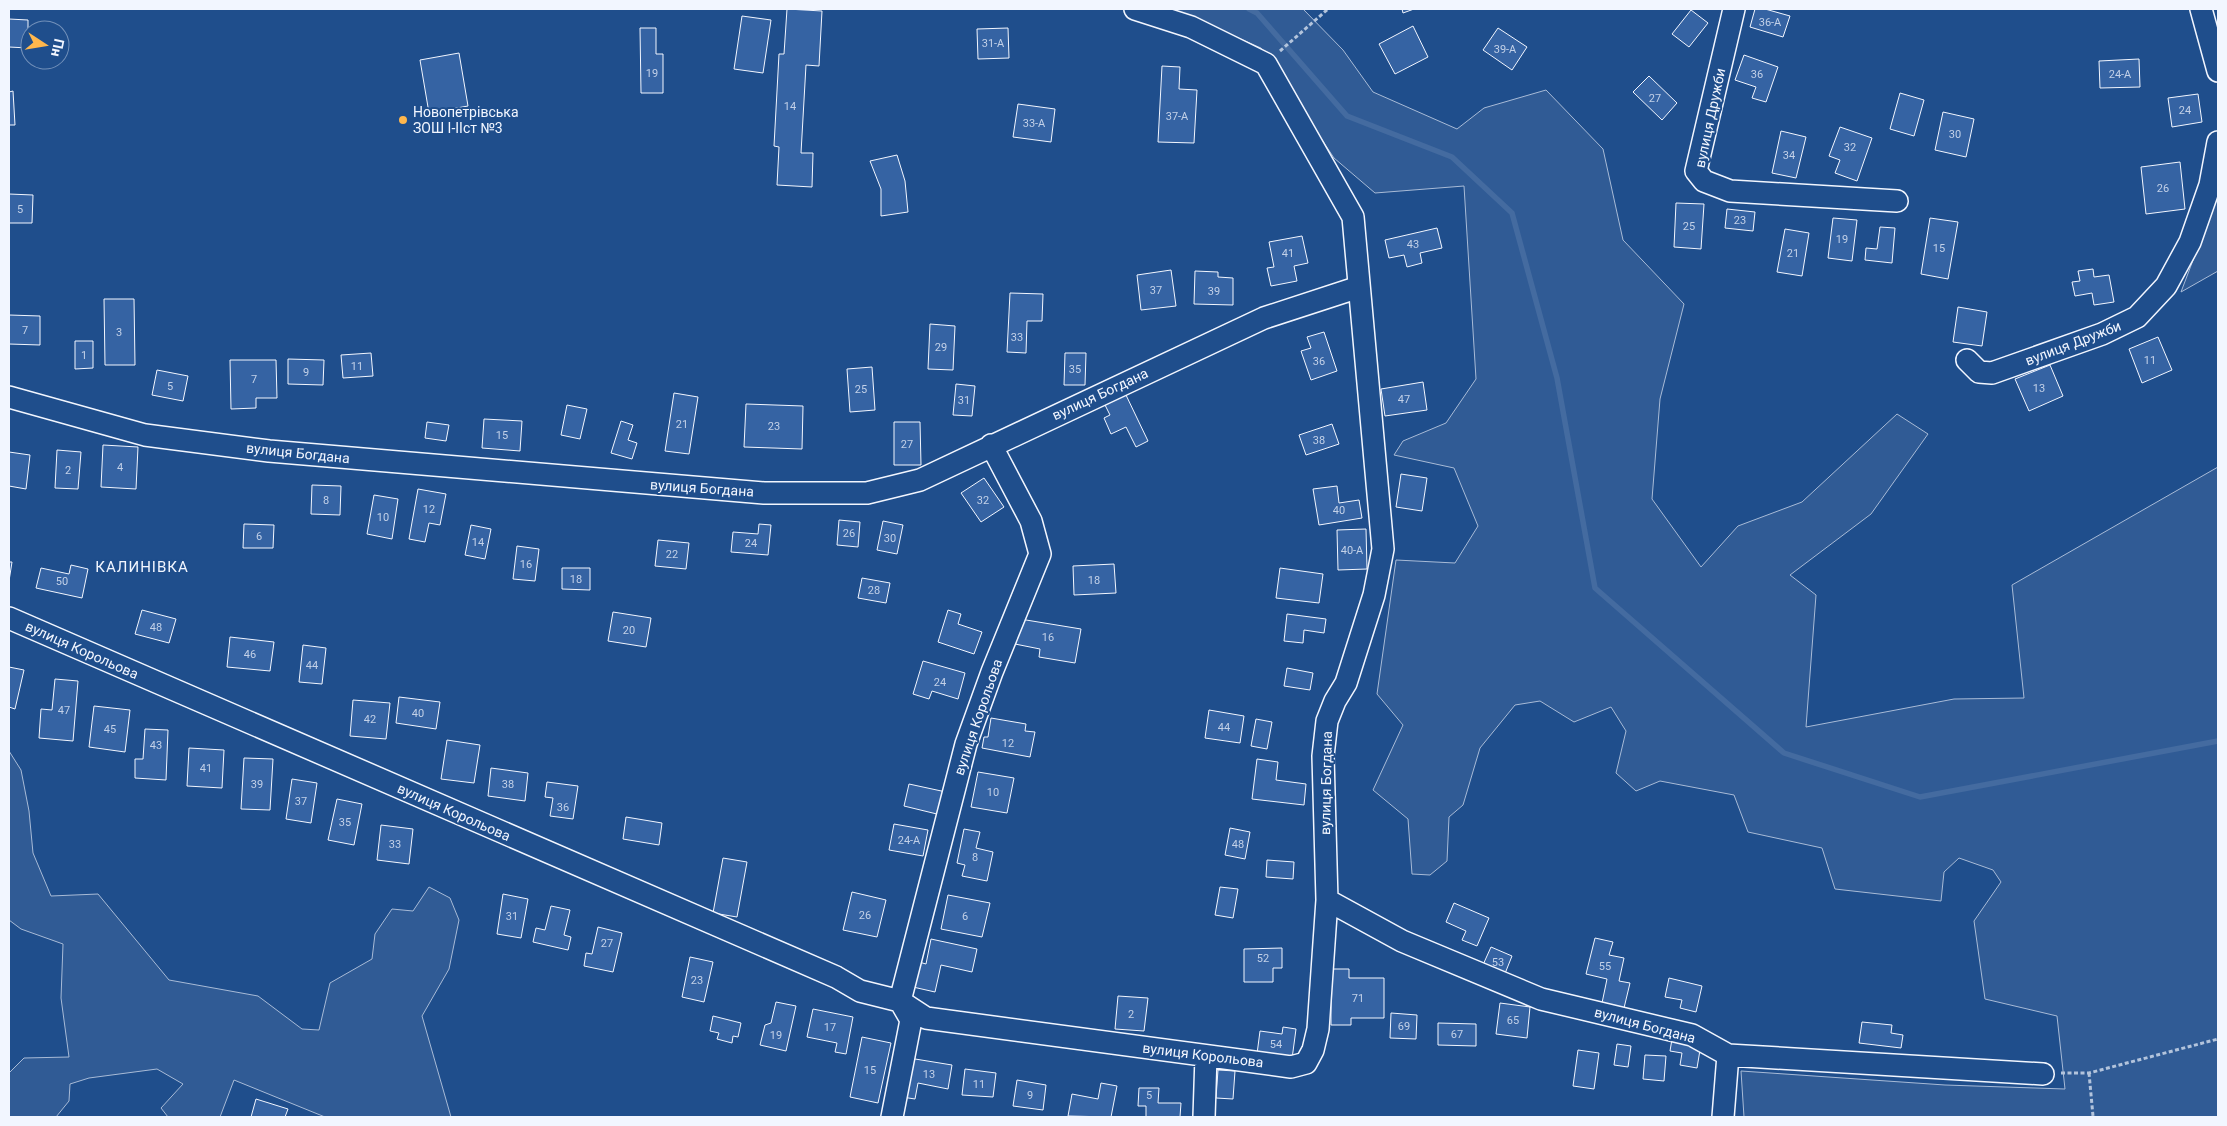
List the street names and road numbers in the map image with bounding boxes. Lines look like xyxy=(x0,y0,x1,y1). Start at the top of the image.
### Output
street label: вулиця Дружби xyxy=(1692,67,1728,169)
street label: вулиця Дружби xyxy=(2023,317,2123,369)
street label: вулиця Богдана xyxy=(1049,365,1151,423)
street label: вулиця Богдана xyxy=(245,440,351,466)
street label: вулиця Богдана xyxy=(650,476,754,500)
street label: вулиця Корольова xyxy=(23,618,141,682)
street label: вулиця Корольова xyxy=(951,657,1005,777)
street label: вулиця Богдана xyxy=(1317,731,1335,835)
street label: вулиця Корольова xyxy=(395,780,513,844)
street label: вулиця Богдана xyxy=(1593,1004,1697,1046)
street label: вулиця Корольова xyxy=(1142,1040,1264,1070)

